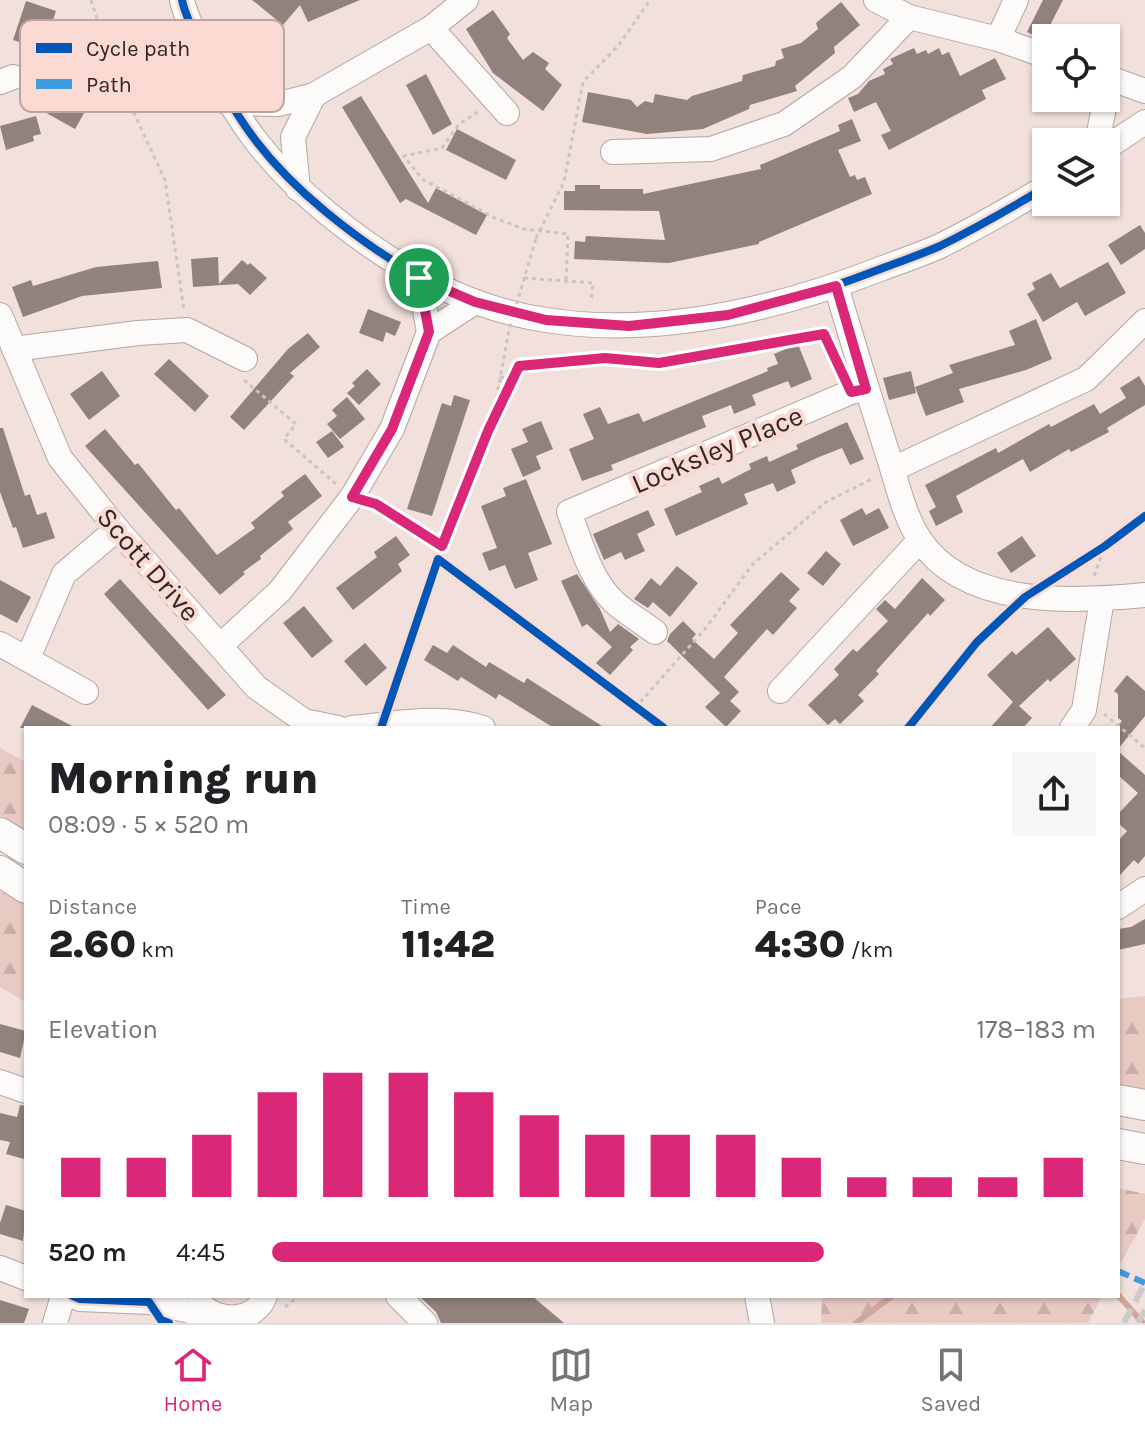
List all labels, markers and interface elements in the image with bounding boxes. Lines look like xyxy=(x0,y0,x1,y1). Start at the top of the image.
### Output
legend xyxy=(20,20,284,112)
map controls xyxy=(1032,24,1120,216)
button: locate xyxy=(1032,24,1120,112)
text: Cycle path xyxy=(86,36,190,62)
text: Path xyxy=(86,72,132,98)
button: layers xyxy=(1032,128,1120,216)
pin xyxy=(385,244,453,312)
icon: arrive xyxy=(397,256,441,300)
street label: Locksley Place xyxy=(627,399,808,500)
street label: Scott Drive xyxy=(90,501,207,628)
button: share xyxy=(1012,752,1096,836)
text: Morning run xyxy=(48,753,319,804)
text: 08:09 · 5 × 520 m xyxy=(48,809,249,840)
text: Distance xyxy=(48,894,137,920)
text: Time xyxy=(401,894,451,920)
text: Pace xyxy=(755,894,802,920)
text: 2.60 xyxy=(48,920,136,967)
text: 11:42 xyxy=(401,920,495,967)
text: 4:30 xyxy=(755,920,846,967)
text: km xyxy=(136,937,174,963)
text: /km xyxy=(846,937,893,963)
text: Elevation xyxy=(48,1014,158,1045)
text: 178–183 m xyxy=(977,1014,1096,1045)
text: 520 m xyxy=(48,1237,127,1268)
text: 4:45 xyxy=(176,1237,226,1268)
tab: Home xyxy=(164,1343,222,1417)
tab: Map xyxy=(549,1343,593,1417)
tab: Saved xyxy=(921,1343,981,1417)

